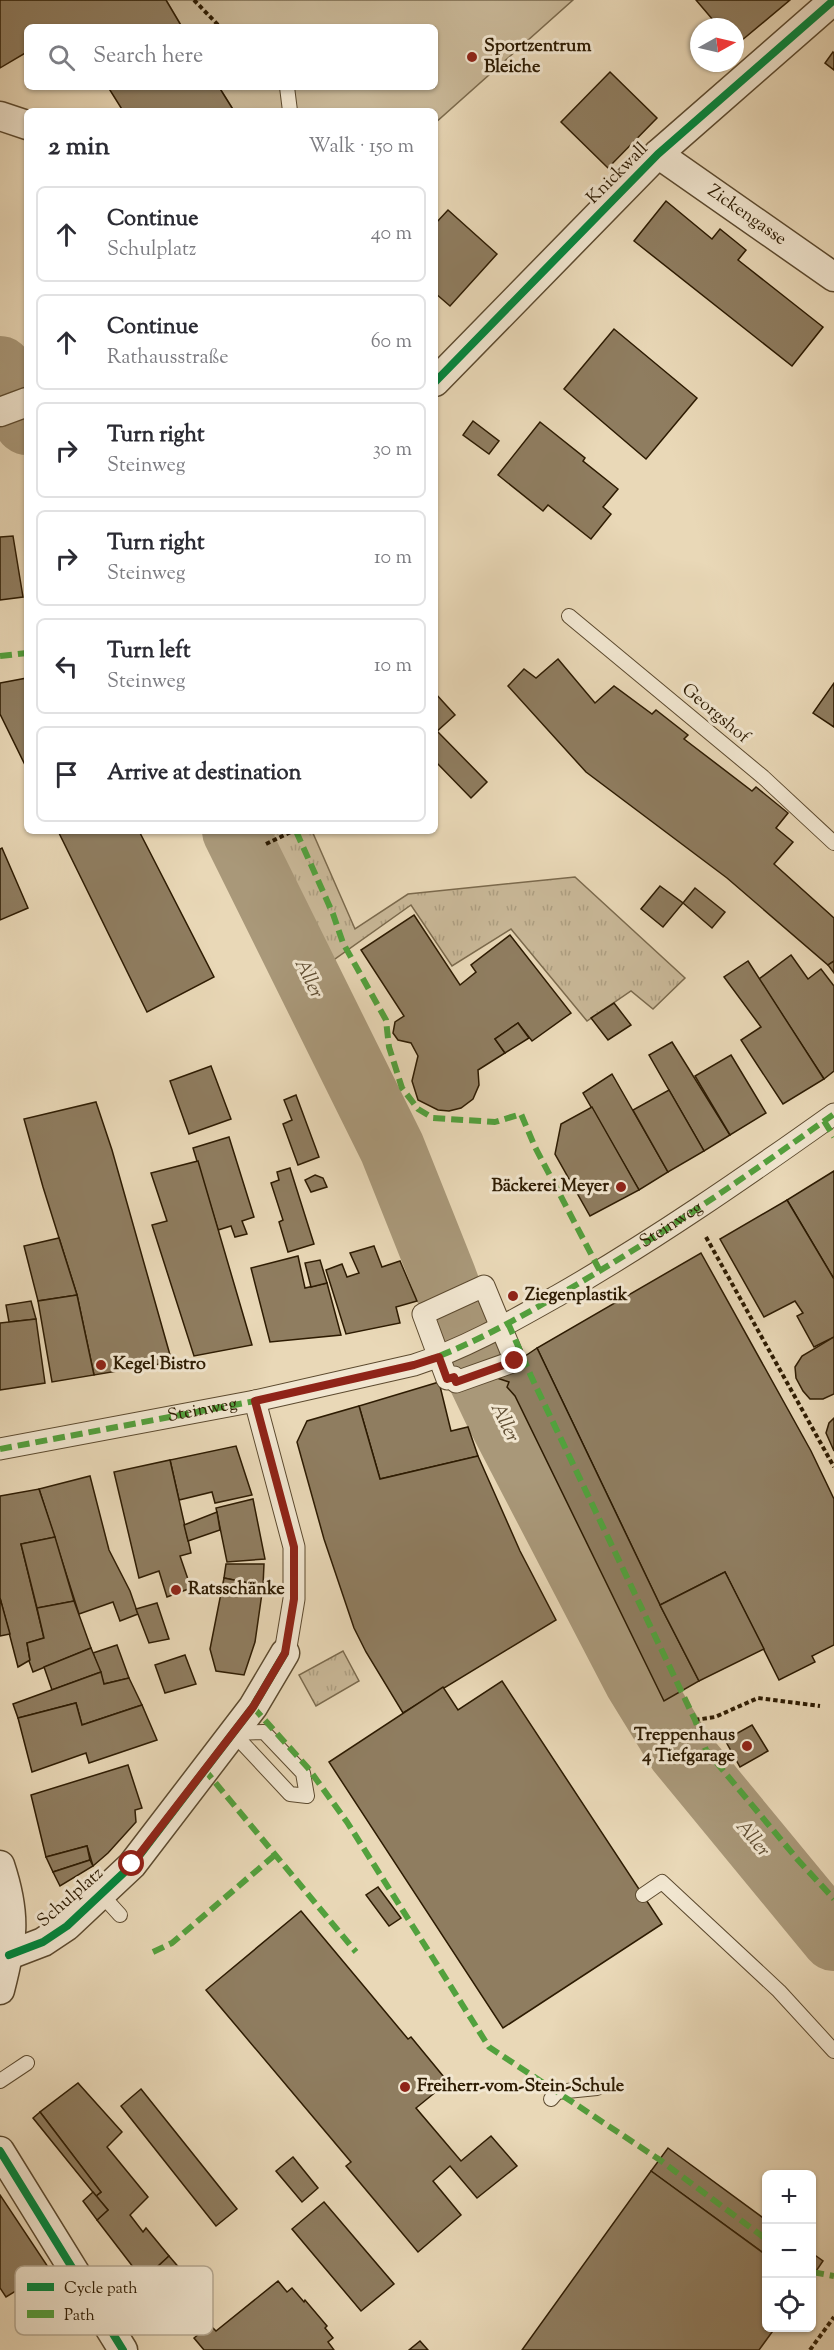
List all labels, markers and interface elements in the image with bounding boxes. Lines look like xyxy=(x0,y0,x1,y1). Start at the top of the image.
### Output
north arrow xyxy=(690,18,744,72)
search box xyxy=(24,24,438,90)
place label: Sportzentrum Bleiche xyxy=(484,34,591,81)
icon: search xyxy=(45,41,78,74)
text: Search here xyxy=(93,41,203,73)
marker: Sportzentrum Bleiche xyxy=(465,50,479,64)
text: 2 min xyxy=(48,129,110,166)
text: Walk · 150 m xyxy=(308,133,414,162)
street label: Knickwall xyxy=(581,137,655,211)
street label: Zickengasse xyxy=(702,179,791,253)
text: Continue xyxy=(107,204,198,236)
icon: ahead xyxy=(50,218,83,251)
text: 40 m xyxy=(371,220,412,249)
text: Schulplatz xyxy=(107,236,196,265)
text: Continue xyxy=(107,312,198,344)
icon: ahead xyxy=(50,326,83,359)
text: 60 m xyxy=(371,328,412,357)
text: Rathausstraße xyxy=(107,344,229,373)
text: Turn right xyxy=(107,420,204,452)
icon: right xyxy=(50,434,83,467)
text: 30 m xyxy=(373,436,412,465)
text: Steinweg xyxy=(107,452,185,481)
text: Turn right xyxy=(107,528,204,560)
icon: right xyxy=(50,542,83,575)
text: 10 m xyxy=(374,544,412,573)
text: Steinweg xyxy=(107,560,185,589)
text: Turn left xyxy=(107,636,190,668)
icon: left xyxy=(50,650,83,683)
text: 10 m xyxy=(374,652,412,681)
text: Steinweg xyxy=(107,668,185,697)
street label: Georgshof xyxy=(675,678,755,751)
icon: arrive xyxy=(50,758,83,791)
text: Arrive at destination xyxy=(107,758,302,790)
water label: Aller xyxy=(286,954,330,1004)
place label: Bäckerei Meyer xyxy=(491,1174,609,1200)
marker: Bäckerei Meyer xyxy=(614,1180,628,1194)
street label: Steinweg xyxy=(635,1195,708,1256)
place label: Ziegenplastik xyxy=(525,1283,628,1309)
marker: Ziegenplastik xyxy=(506,1289,520,1303)
route end xyxy=(501,1347,527,1373)
place label: Kegel Bistro xyxy=(113,1352,206,1378)
marker: Kegel Bistro xyxy=(94,1358,108,1372)
street label: Steinweg xyxy=(165,1392,240,1430)
water label: Aller xyxy=(482,1398,526,1448)
place label: Ratsschänke xyxy=(188,1577,285,1603)
marker: Ratsschänke xyxy=(169,1583,183,1597)
place label: Treppenhaus 4 Tiefgarage xyxy=(634,1723,736,1770)
marker: Treppenhaus 4 Tiefgarage xyxy=(740,1739,754,1753)
water label: Aller xyxy=(728,1814,776,1864)
route start xyxy=(118,1850,144,1876)
street label: Schulplatz xyxy=(32,1862,110,1934)
place label: Freiherr-vom-Stein-Schule xyxy=(417,2074,625,2100)
marker: Freiherr-vom-Stein-Schule xyxy=(398,2080,412,2094)
map controls xyxy=(762,2170,816,2332)
button: + xyxy=(762,2170,816,2224)
button: − xyxy=(762,2224,816,2278)
legend xyxy=(15,2266,213,2335)
text: Cycle path xyxy=(64,2278,138,2301)
button: locate xyxy=(762,2278,816,2332)
text: Path xyxy=(64,2305,95,2328)

